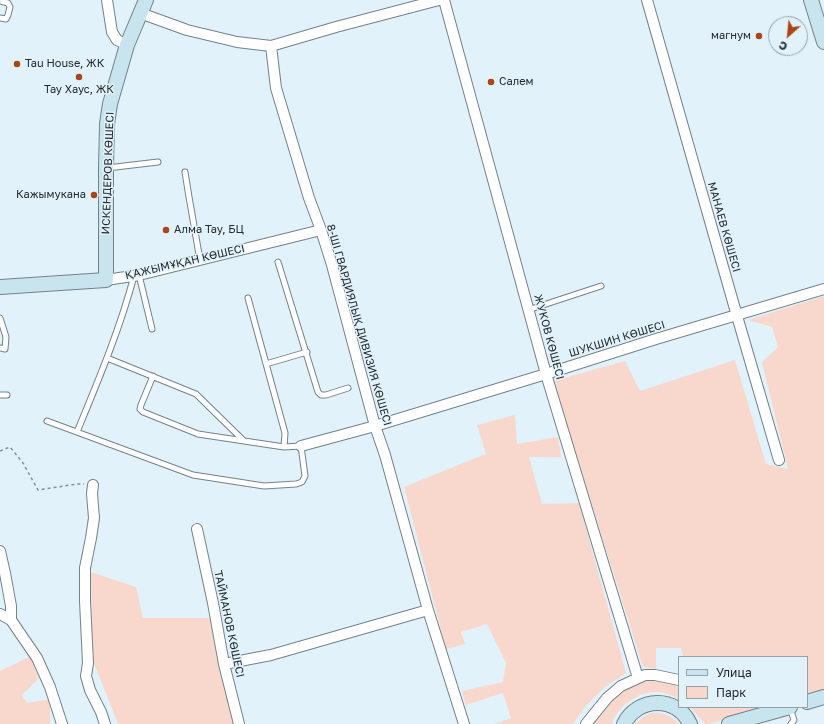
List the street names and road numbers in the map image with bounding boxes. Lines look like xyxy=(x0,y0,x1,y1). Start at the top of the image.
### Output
street label: ИСКЕНДЕРОВ КӨШЕСІ xyxy=(99,111,117,235)
street label: МАНАЕВ КӨШЕСІ xyxy=(705,180,743,274)
street label: 8-ШІ ГВАРДИЯЛЫҚ ДИВИЗИЯ КӨШЕСІ xyxy=(324,223,394,427)
street label: ҚАЖЫМҰҚАН КӨШЕСІ xyxy=(124,242,246,282)
street label: ЖУКОВ КӨШЕСІ xyxy=(531,293,567,381)
street label: ШУКШИН КӨШЕСІ xyxy=(567,318,667,360)
street label: ТАЙМАНОВ КӨШЕСІ xyxy=(211,569,247,679)

